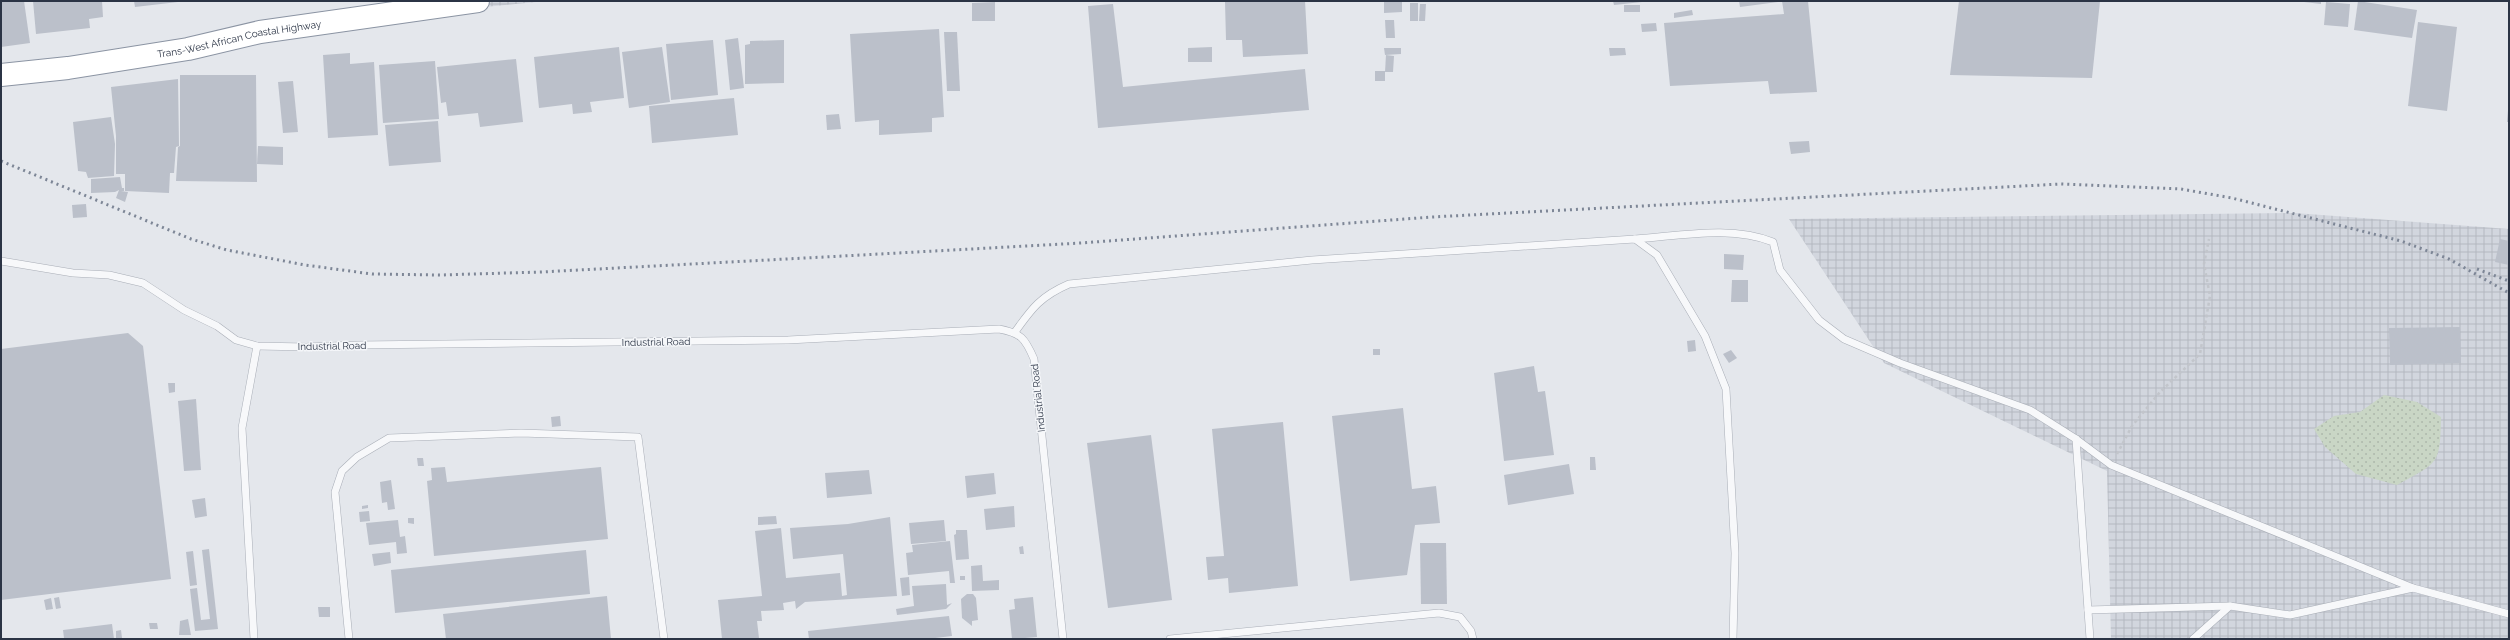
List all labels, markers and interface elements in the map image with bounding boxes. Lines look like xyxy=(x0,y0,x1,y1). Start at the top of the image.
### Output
street label: Trans-West African Coastal Highway xyxy=(156,18,322,59)
street label: Industrial Road xyxy=(622,336,690,348)
street label: Industrial Road xyxy=(298,340,366,352)
street label: Industrial Road xyxy=(1029,363,1047,433)

